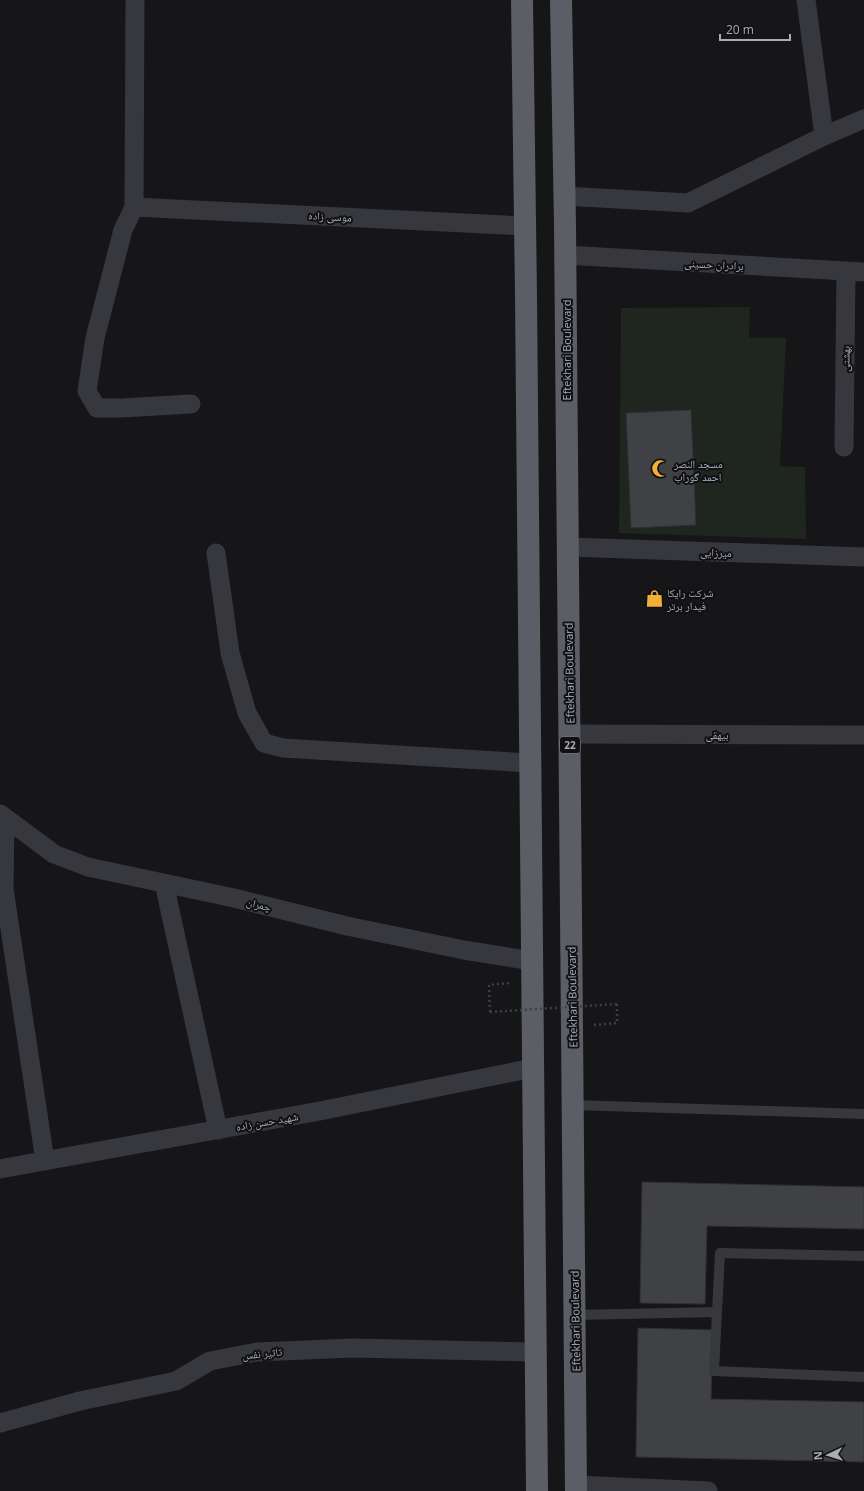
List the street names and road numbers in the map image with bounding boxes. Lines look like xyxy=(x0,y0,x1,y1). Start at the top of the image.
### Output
street label: موسی زاده xyxy=(308,207,352,225)
street label: برادران حسینی xyxy=(684,255,744,273)
street label: Eftekhari Boulevard xyxy=(559,300,574,400)
street label: بهشتی xyxy=(837,346,853,372)
street label: میرزایی xyxy=(700,544,732,560)
street label: Eftekhari Boulevard xyxy=(561,622,577,724)
street label: بیهقی xyxy=(706,727,729,742)
road number: 22 xyxy=(560,737,580,753)
street label: چمران xyxy=(245,894,273,914)
street label: Eftekhari Boulevard xyxy=(564,946,580,1048)
street label: شهید حسن زاده xyxy=(235,1108,299,1134)
street label: Eftekhari Boulevard xyxy=(567,1270,583,1372)
street label: تاثیر نفس xyxy=(241,1343,283,1363)

